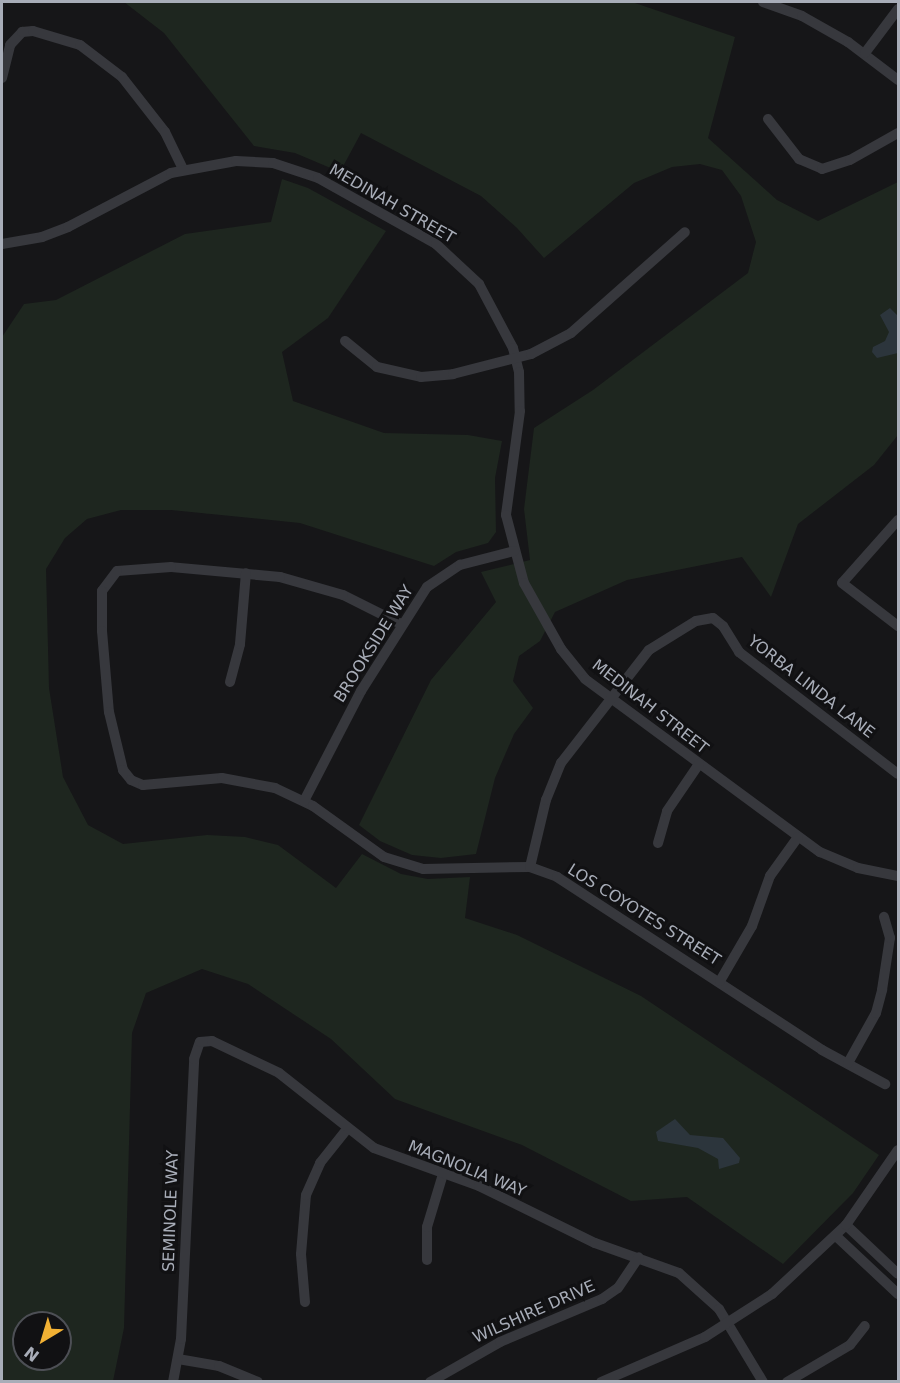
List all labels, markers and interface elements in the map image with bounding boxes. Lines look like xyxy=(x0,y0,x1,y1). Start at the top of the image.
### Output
street label: MEDINAH STREET xyxy=(326,160,458,248)
street label: BROOKSIDE WAY xyxy=(330,582,418,706)
street label: YORBA LINDA LANE xyxy=(744,632,878,742)
street label: MEDINAH STREET xyxy=(588,656,712,758)
street label: LOS COYOTES STREET xyxy=(564,860,724,970)
street label: MAGNOLIA WAY xyxy=(405,1137,529,1201)
street label: SEMINOLE WAY xyxy=(159,1150,183,1272)
street label: WILSHIRE DRIVE xyxy=(470,1276,598,1348)
north arrow xyxy=(12,1311,72,1371)
text: N xyxy=(21,1342,43,1366)

